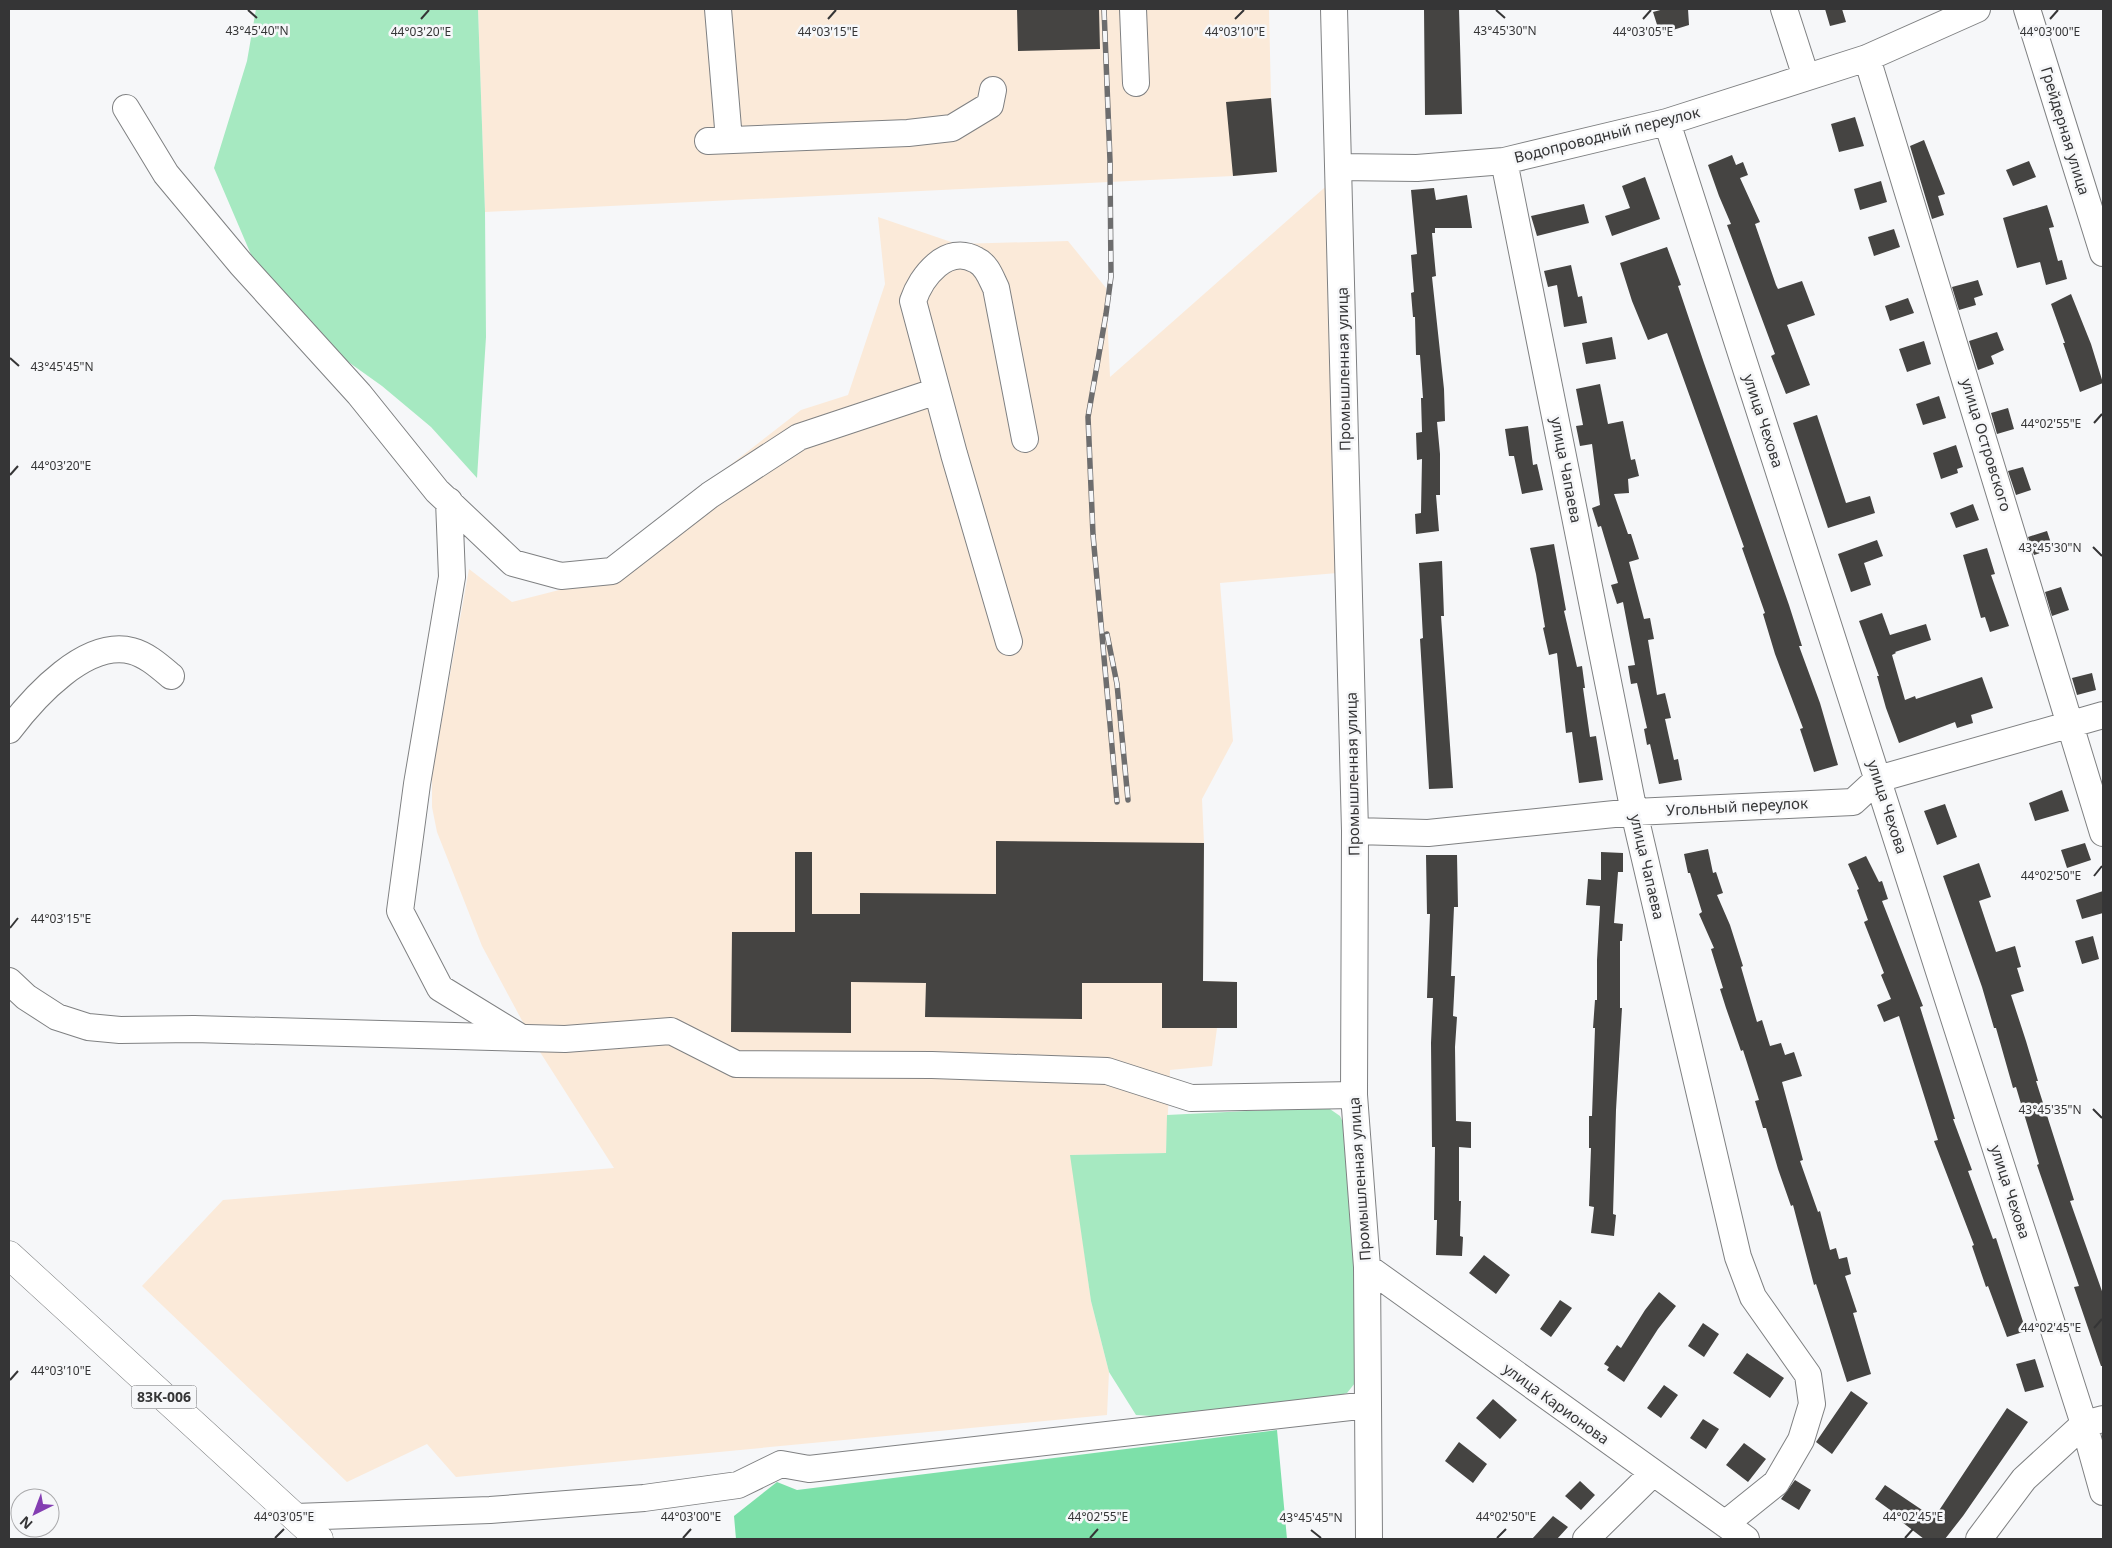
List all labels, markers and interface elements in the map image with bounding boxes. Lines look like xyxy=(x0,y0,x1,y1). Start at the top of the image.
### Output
text: 43°45'40"N xyxy=(225,22,289,39)
text: 43°45'30"N xyxy=(1473,22,1537,39)
text: 44°03'20"E xyxy=(391,23,451,40)
text: 44°03'15"E xyxy=(798,23,858,40)
text: 44°03'10"E xyxy=(1205,23,1265,40)
text: 44°03'05"E xyxy=(1613,23,1673,40)
text: 44°03'00"E xyxy=(2020,23,2080,40)
street label: Грейдерная улица xyxy=(2037,64,2095,197)
street label: Водопроводный переулок xyxy=(1512,101,1702,167)
street label: Промышленная улица xyxy=(1332,287,1354,451)
text: 43°45'45"N xyxy=(30,358,94,375)
street label: улица Чехова xyxy=(1739,371,1789,470)
street label: улица Островского xyxy=(1957,376,2017,514)
street label: улица Чапаева xyxy=(1547,415,1587,524)
text: 44°02'55"E xyxy=(2021,415,2081,432)
text: 44°03'20"E xyxy=(31,457,91,474)
text: 43°45'30"N xyxy=(2018,539,2082,556)
street label: Промышленная улица xyxy=(1341,692,1363,856)
street label: улица Чехова xyxy=(1863,757,1913,856)
street label: Угольный переулок xyxy=(1665,792,1808,820)
street label: улица Чапаева xyxy=(1626,812,1670,921)
text: 44°02'50"E xyxy=(2021,867,2081,884)
text: 44°03'15"E xyxy=(31,910,91,927)
street label: Промышленная улица xyxy=(1343,1096,1375,1262)
text: 43°45'35"N xyxy=(2018,1101,2082,1118)
street label: улица Чехова xyxy=(1986,1142,2036,1241)
text: 44°02'45"E xyxy=(2021,1319,2081,1336)
street label: улица Карионова xyxy=(1500,1358,1614,1448)
text: 44°03'10"E xyxy=(31,1362,91,1379)
road number: 83К-006 xyxy=(132,1385,196,1408)
north arrow xyxy=(10,1488,60,1538)
text: 44°03'05"E xyxy=(254,1508,314,1525)
text: 44°03'00"E xyxy=(661,1508,721,1525)
text: 44°02'55"E xyxy=(1068,1508,1128,1525)
text: 44°02'50"E xyxy=(1476,1508,1536,1525)
text: 44°02'45"E xyxy=(1883,1508,1943,1525)
text: 43°45'45"N xyxy=(1279,1509,1343,1526)
text: N xyxy=(15,1512,37,1534)

